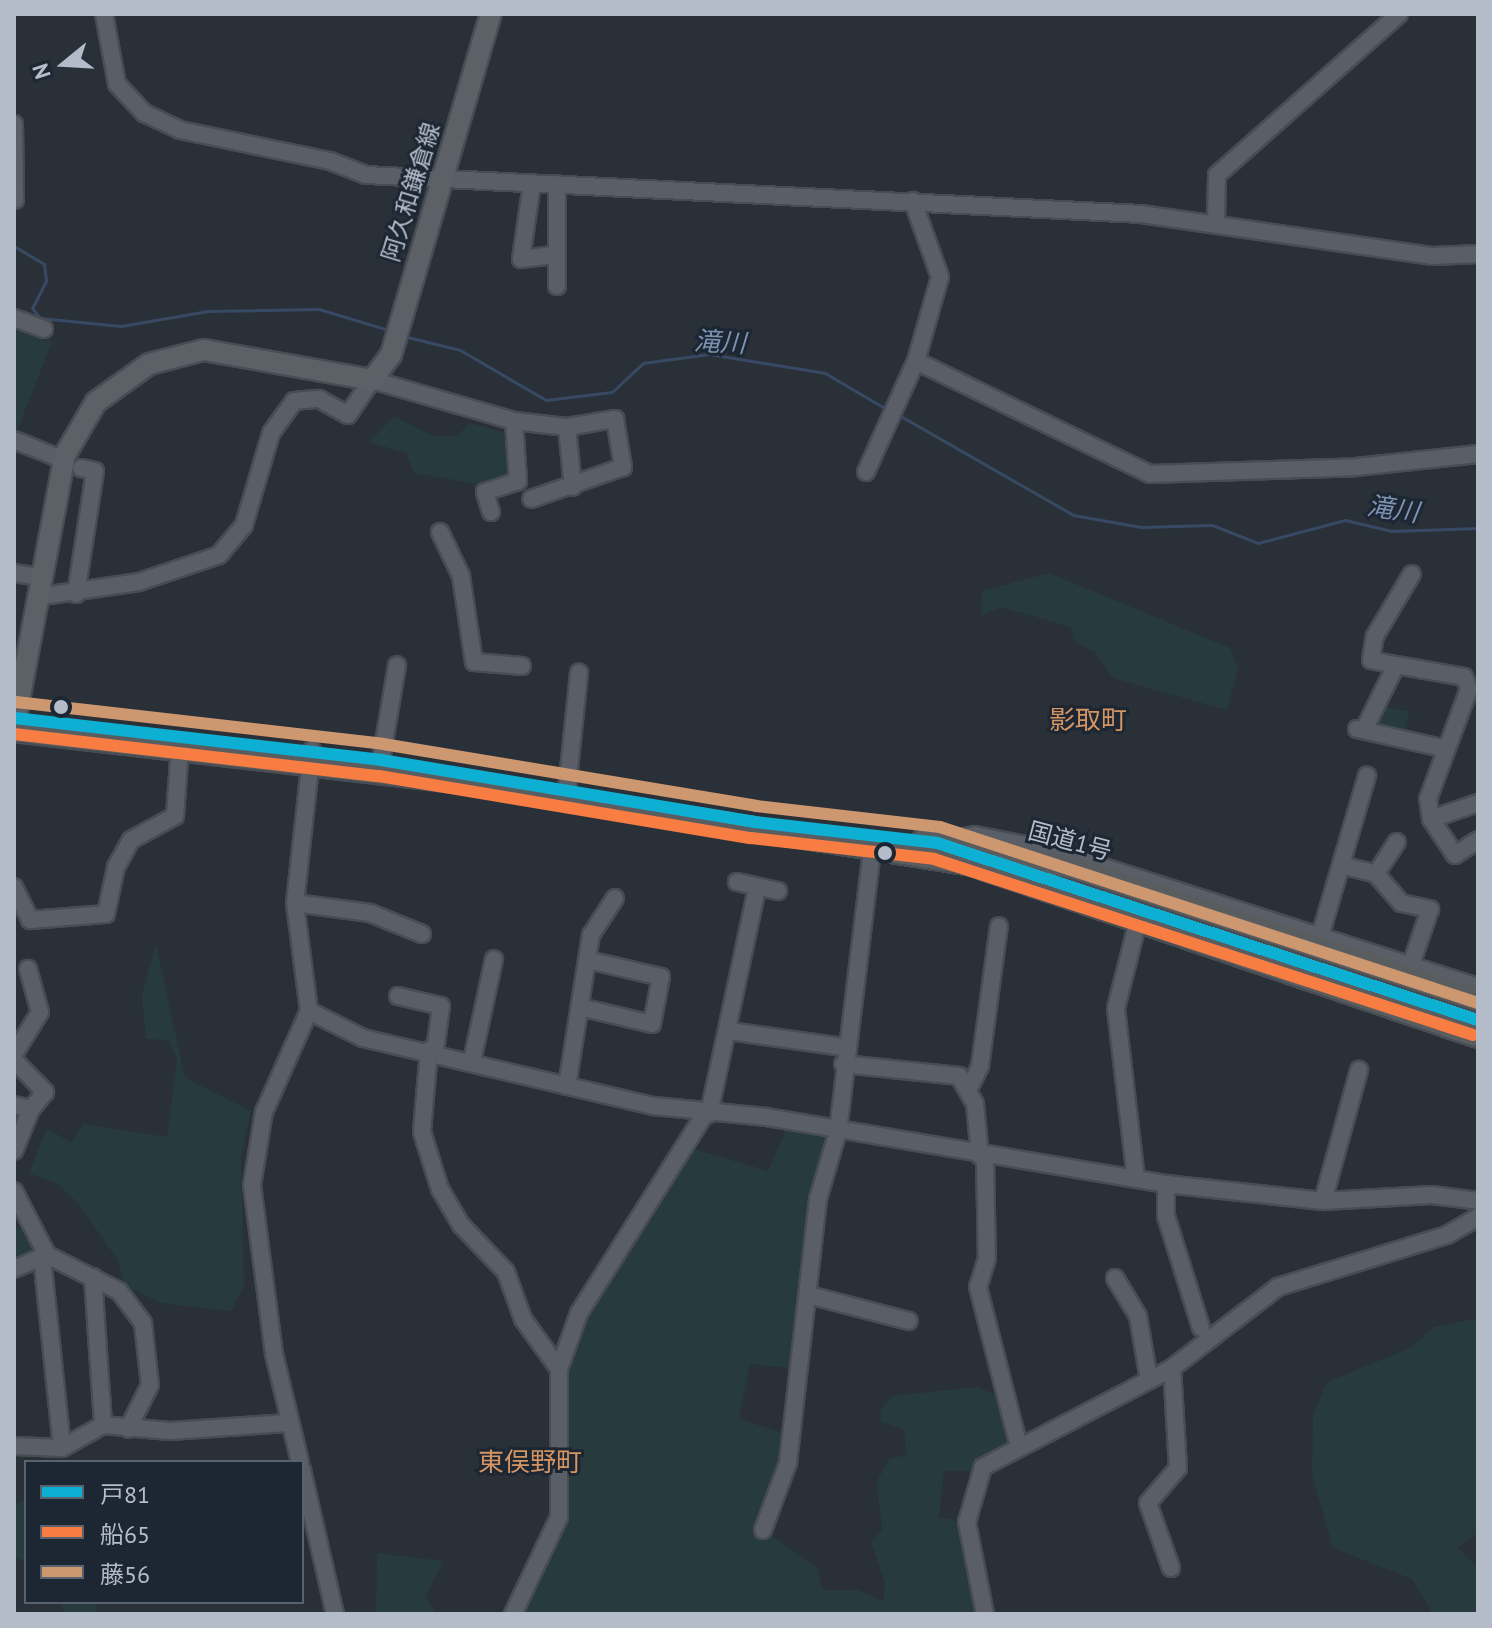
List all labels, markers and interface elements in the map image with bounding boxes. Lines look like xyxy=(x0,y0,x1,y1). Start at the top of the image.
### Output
north arrow xyxy=(24,24,104,104)
text: N xyxy=(26,60,57,83)
street label: 阿久和鎌倉線 xyxy=(376,119,446,265)
water label: 滝川 xyxy=(693,325,747,359)
water label: 滝川 xyxy=(1365,490,1421,528)
unlabelled marker xyxy=(53,699,69,715)
district label: 影取町 xyxy=(1049,704,1127,736)
street label: 国道1号 xyxy=(1025,816,1115,866)
unlabelled marker xyxy=(877,845,893,861)
district label: 東俣野町 xyxy=(478,1446,582,1478)
legend xyxy=(24,1460,304,1604)
text: 戸81 xyxy=(100,1479,150,1510)
text: 船65 xyxy=(100,1519,150,1550)
text: 藤56 xyxy=(100,1559,150,1590)

